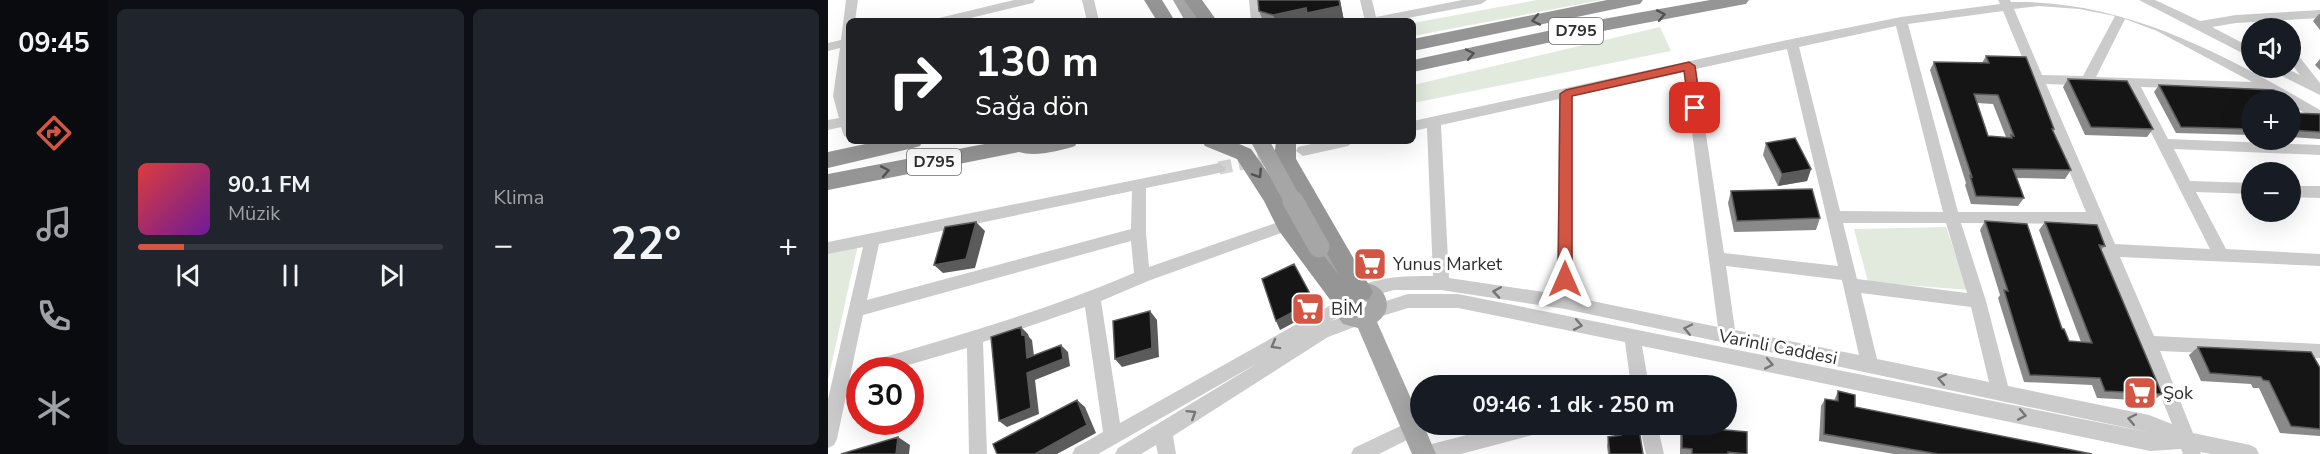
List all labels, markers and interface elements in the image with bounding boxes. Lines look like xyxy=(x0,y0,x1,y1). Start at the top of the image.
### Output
one-way arrow xyxy=(1656,9,1666,22)
one-way arrow xyxy=(1531,13,1541,26)
road number: D795 xyxy=(1549,18,1603,44)
map controls xyxy=(2241,18,2301,222)
button: sound xyxy=(2241,18,2301,78)
text: 09:45 xyxy=(18,25,90,62)
text: 130 m xyxy=(975,34,1099,91)
icon: right xyxy=(876,42,954,120)
one-way arrow xyxy=(1465,48,1475,61)
pin xyxy=(1669,82,1720,133)
text: Sağa dön xyxy=(975,88,1089,125)
button: + xyxy=(2241,90,2301,150)
icon: arrive xyxy=(1678,91,1711,124)
icon: directions xyxy=(33,112,75,154)
road number: D795 xyxy=(907,149,961,175)
button: − xyxy=(2241,162,2301,222)
one-way arrow xyxy=(880,165,890,178)
one-way arrow xyxy=(1250,168,1262,178)
text: 90.1 FM xyxy=(228,170,310,200)
text: Klima xyxy=(494,184,544,211)
text: Müzik xyxy=(228,200,280,227)
icon: music xyxy=(33,203,75,245)
text: 22° xyxy=(610,214,681,275)
text: − xyxy=(494,223,513,268)
text: + xyxy=(778,223,798,268)
supermarket icon: Yunus Market xyxy=(1352,246,1388,282)
position arrow xyxy=(1533,247,1597,311)
place label: Yunus Market xyxy=(1392,252,1503,276)
icon: previous xyxy=(172,259,205,292)
icon: pause xyxy=(274,259,307,292)
icon: next xyxy=(375,259,408,292)
one-way arrow xyxy=(1492,286,1502,298)
supermarket icon: BİM xyxy=(1290,291,1326,327)
icon: phone xyxy=(33,295,75,337)
place label: BİM xyxy=(1331,297,1363,321)
one-way arrow xyxy=(1572,318,1582,331)
one-way arrow xyxy=(1684,323,1694,336)
street label: Varinli Caddesi xyxy=(1716,324,1840,370)
one-way arrow xyxy=(1271,338,1281,349)
speed limit sign: 30 xyxy=(846,357,924,435)
one-way arrow xyxy=(1764,357,1774,370)
one-way arrow xyxy=(1937,373,1947,386)
supermarket icon: Şok xyxy=(2122,375,2158,411)
place label: Şok xyxy=(2163,381,2194,405)
icon: climate xyxy=(33,387,75,429)
text: 09:46 · 1 dk · 250 m xyxy=(1473,390,1674,420)
one-way arrow xyxy=(2016,408,2026,421)
one-way arrow xyxy=(1186,409,1196,421)
one-way arrow xyxy=(2128,413,2138,426)

